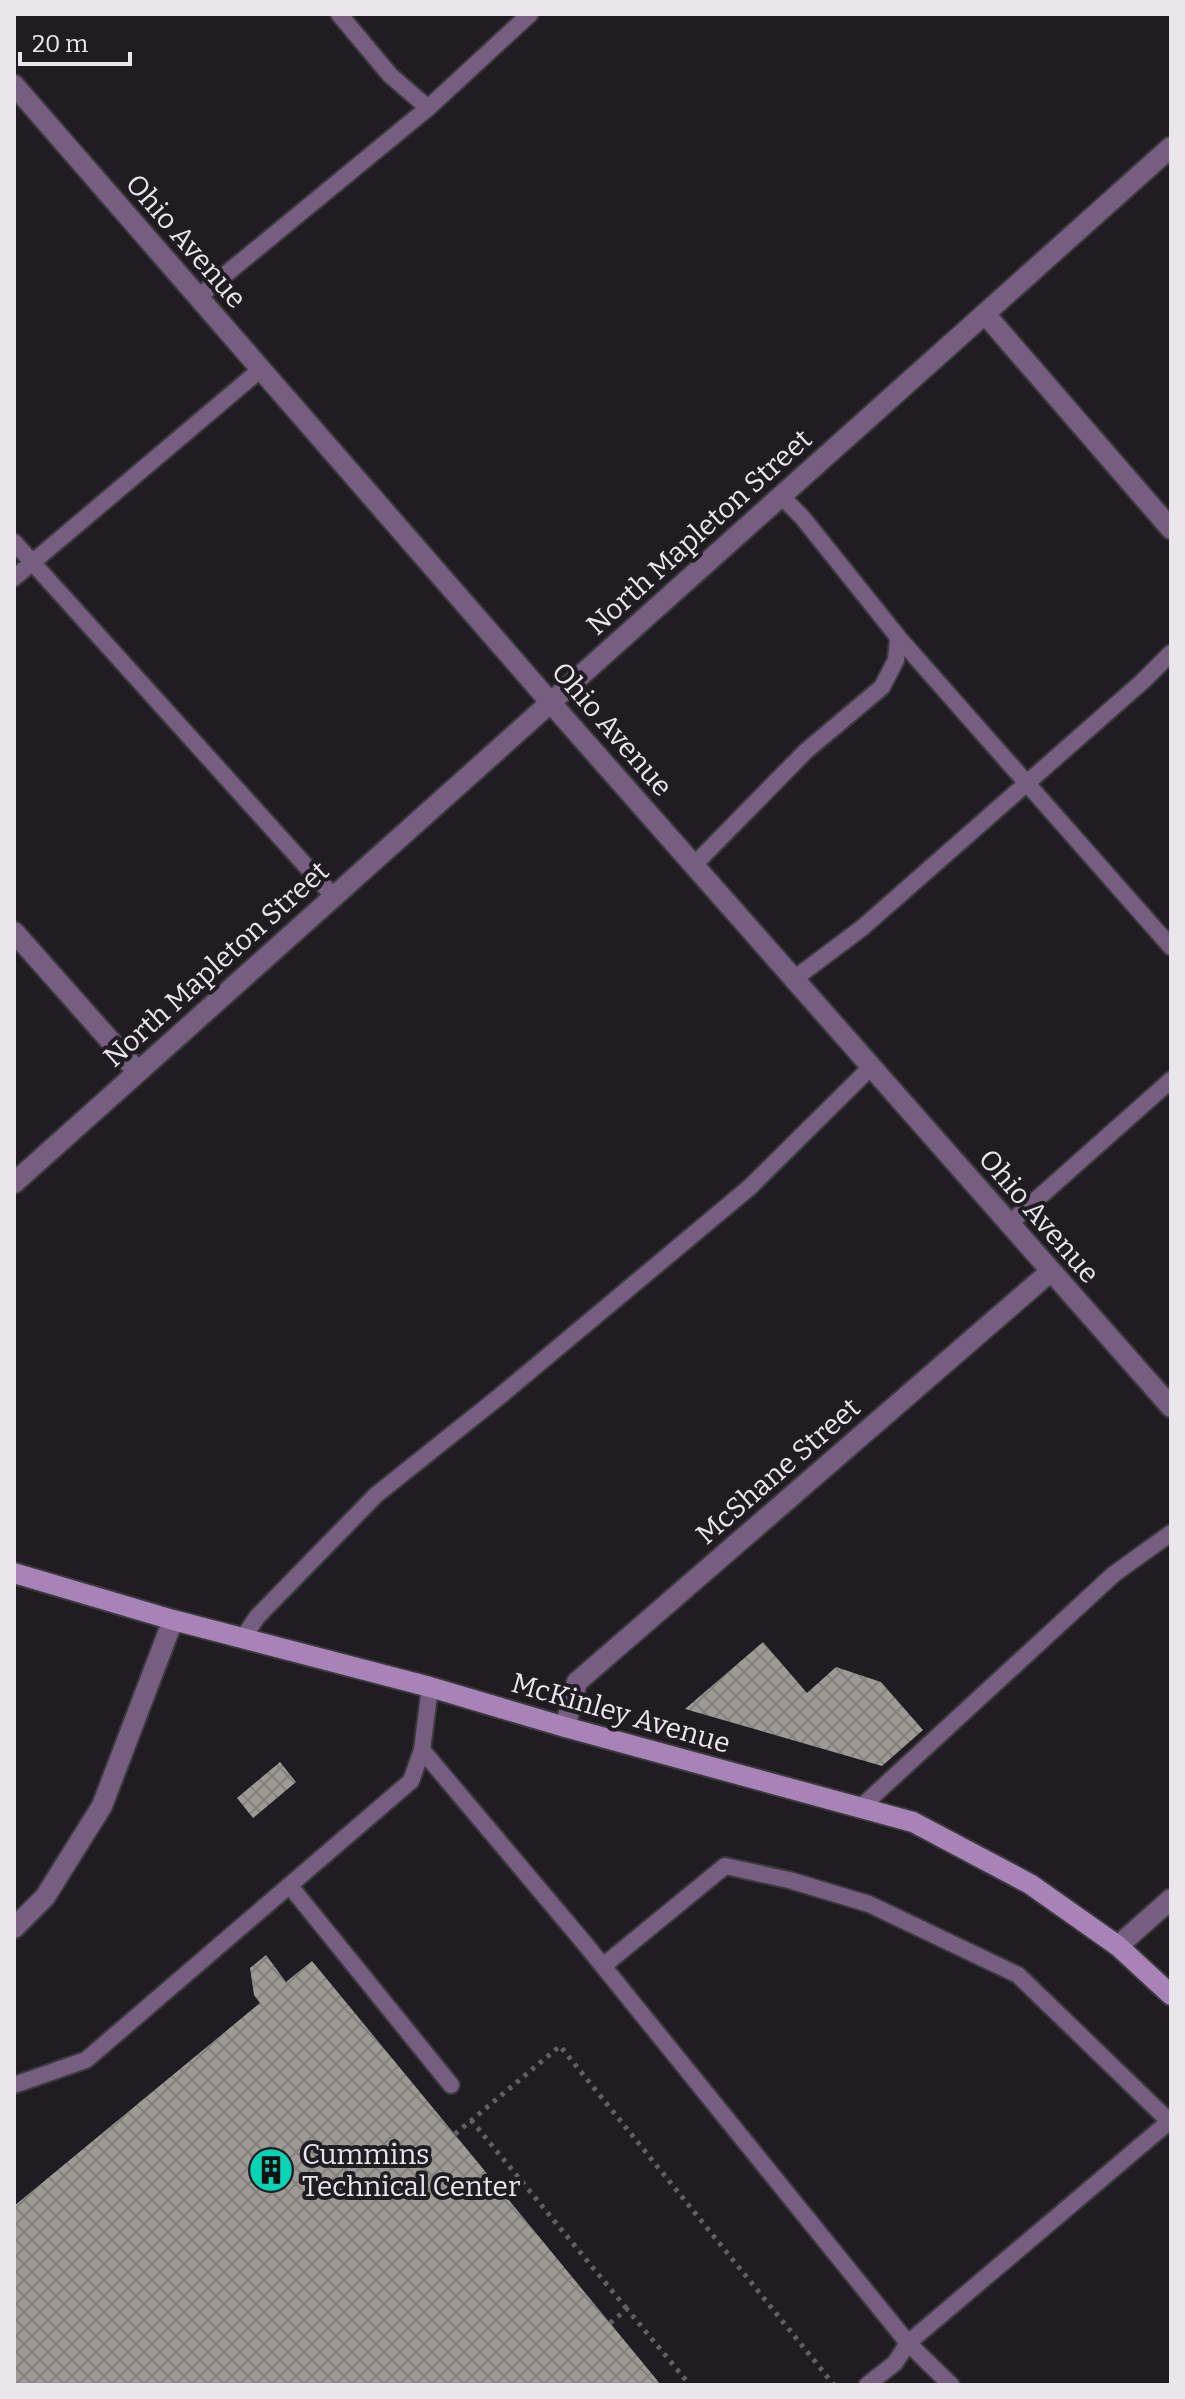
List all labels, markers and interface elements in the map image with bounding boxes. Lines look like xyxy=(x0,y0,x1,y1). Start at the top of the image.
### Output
scale bar xyxy=(20,16,130,66)
text: 20 m xyxy=(32,30,88,58)
street label: Ohio Avenue xyxy=(119,167,253,315)
street label: North Mapleton Street xyxy=(580,422,818,642)
street label: Ohio Avenue xyxy=(545,655,679,803)
street label: North Mapleton Street xyxy=(97,854,335,1074)
street label: Ohio Avenue xyxy=(972,1142,1106,1290)
street label: McShane Street xyxy=(689,1391,867,1551)
street label: McKinley Avenue xyxy=(508,1666,734,1760)
place label: Cummins Technical Center xyxy=(302,2138,520,2203)
building icon: Cummins Technical Center xyxy=(247,2146,295,2194)

